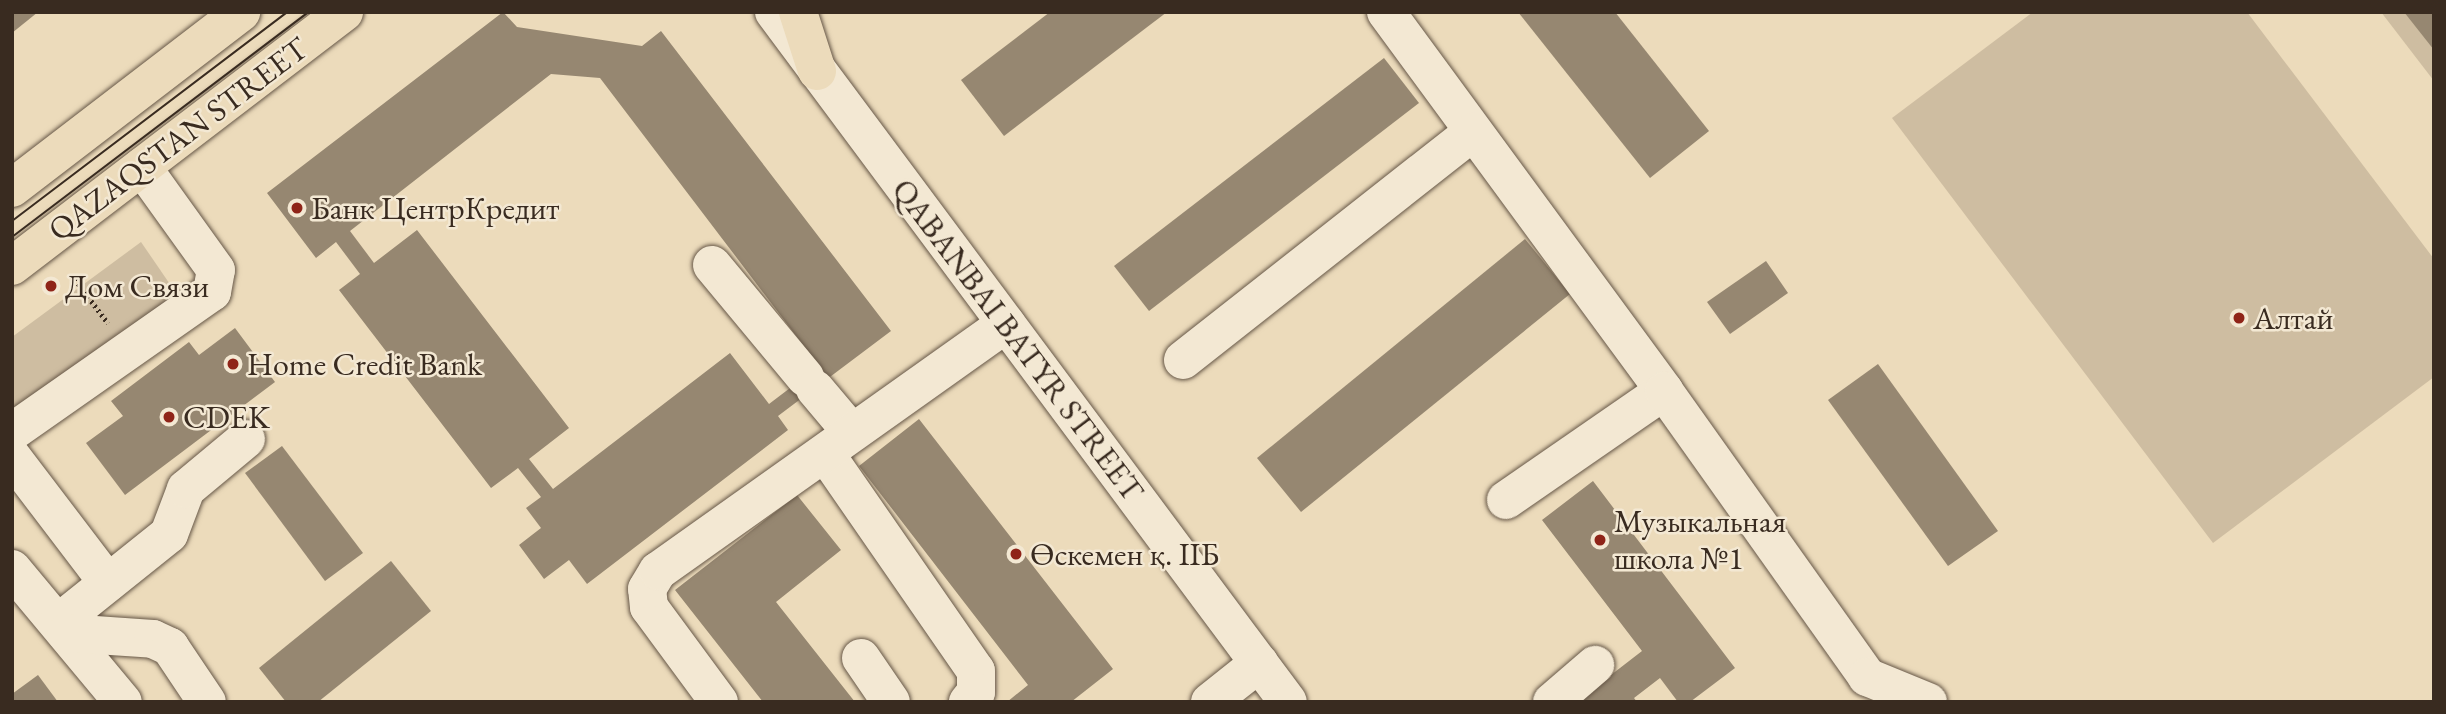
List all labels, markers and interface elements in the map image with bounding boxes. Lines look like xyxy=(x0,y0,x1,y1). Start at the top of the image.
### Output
street label: QAZAQSTAN STREET xyxy=(41,29,315,249)
street label: QABANBAI BATYR STREET xyxy=(884,171,1152,509)
place label: Банк ЦентрКредит xyxy=(311,189,559,227)
marker: Банк ЦентрКредит xyxy=(289,200,305,216)
place label: Дом Связи xyxy=(65,267,209,305)
marker: Дом Связи xyxy=(43,278,59,294)
place label: Алтай xyxy=(2253,299,2333,337)
marker: Алтай xyxy=(2231,310,2247,326)
place label: Home Credit Bank xyxy=(247,345,482,383)
marker: Home Credit Bank xyxy=(225,356,241,372)
place label: CDEK xyxy=(183,398,270,436)
marker: CDEK xyxy=(161,409,177,425)
place label: Музыкальная школа №1 xyxy=(1614,503,1786,578)
marker: Музыкальная школа №1 xyxy=(1592,532,1608,548)
place label: Өскемен қ. ІІБ xyxy=(1030,535,1219,573)
marker: Өскемен қ. ІІБ xyxy=(1008,546,1024,562)

